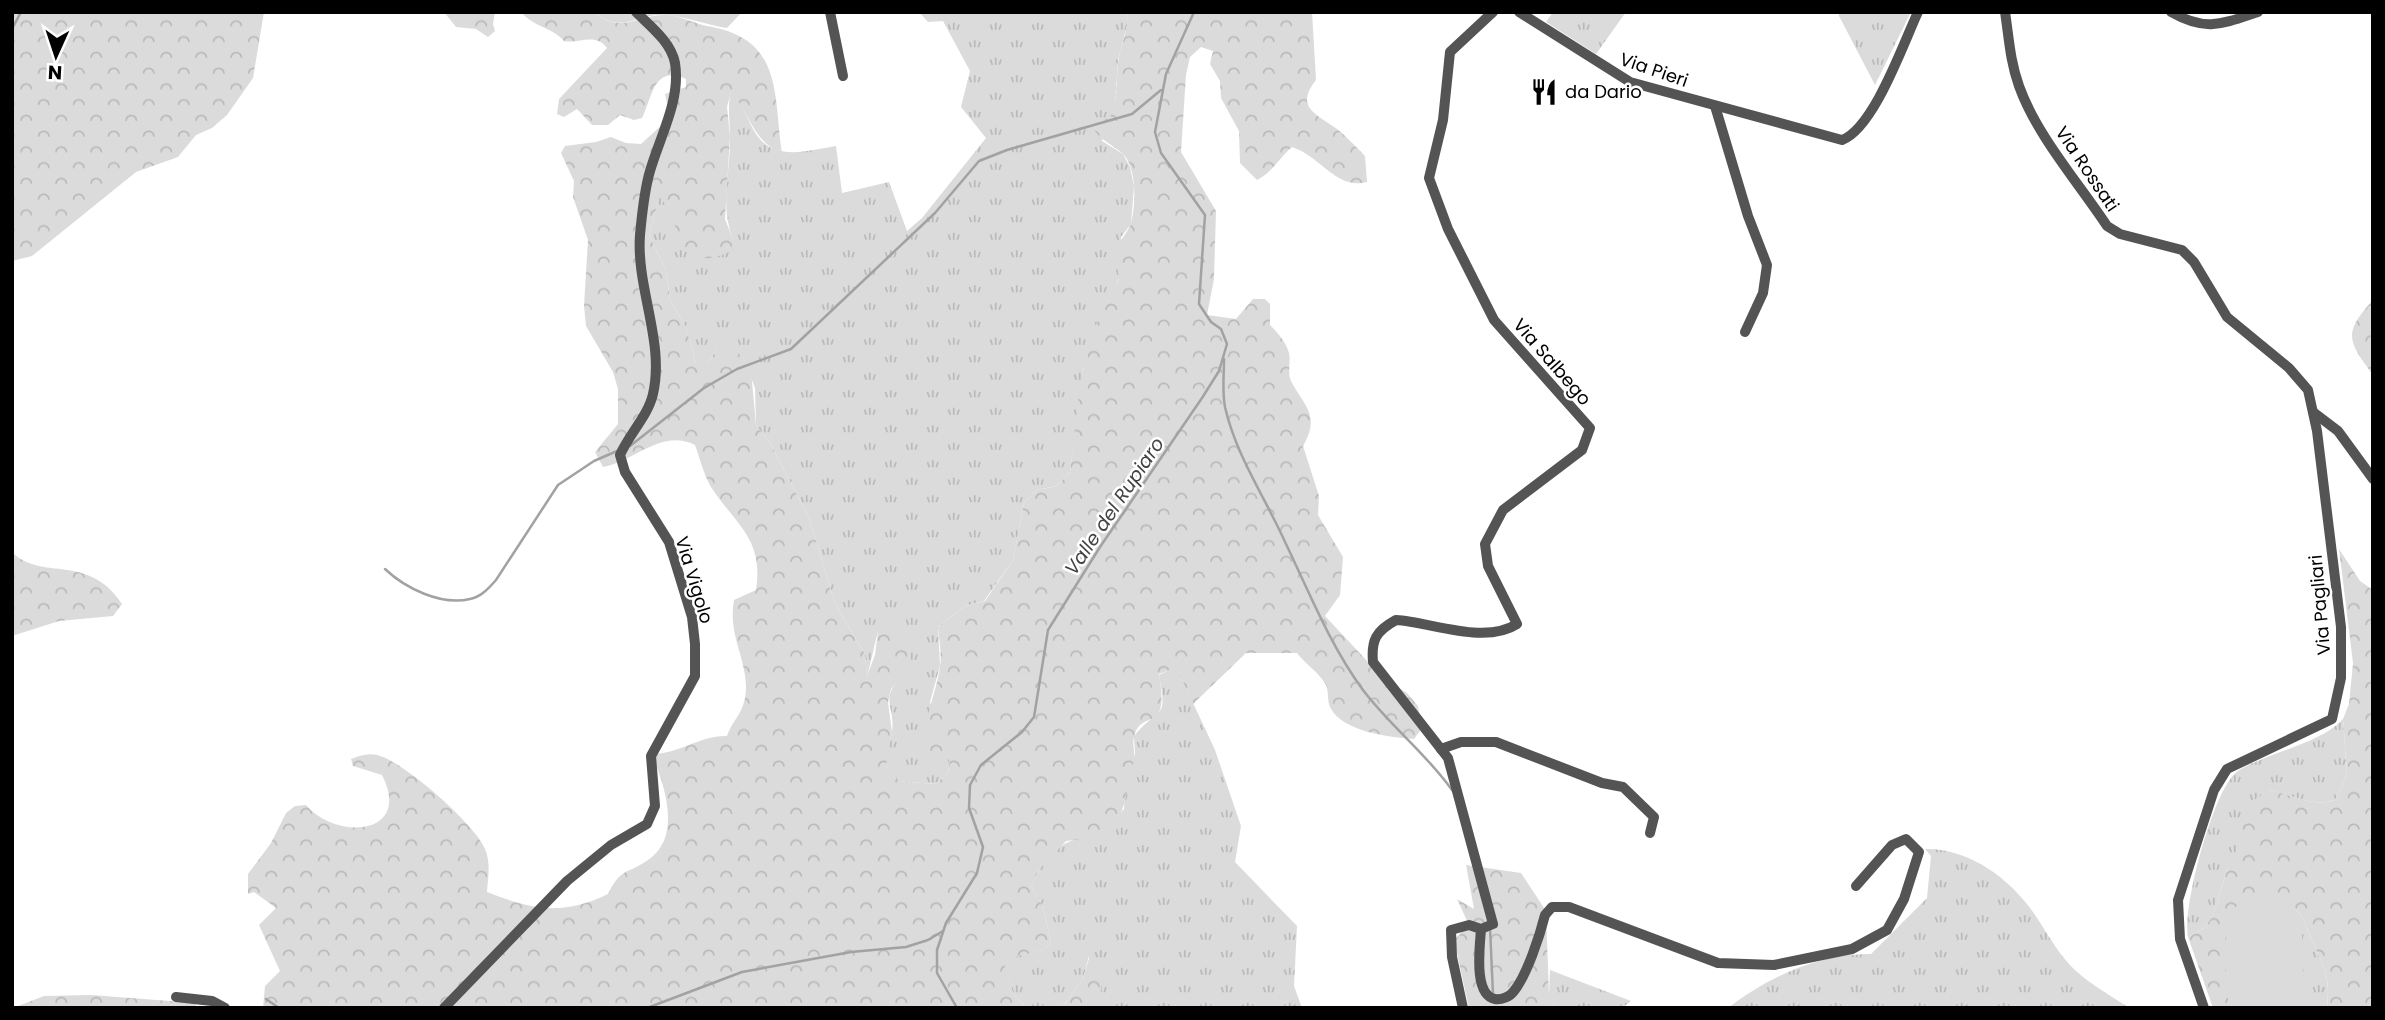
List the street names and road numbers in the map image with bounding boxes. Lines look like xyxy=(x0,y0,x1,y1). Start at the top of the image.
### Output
street label: Via Pieri xyxy=(1617,46,1692,93)
street label: Via Rossati xyxy=(2050,121,2125,216)
street label: Via Salbego xyxy=(1508,313,1597,411)
street label: Via Vigolo xyxy=(669,533,720,626)
street label: Via Pagliari xyxy=(2303,554,2336,656)

